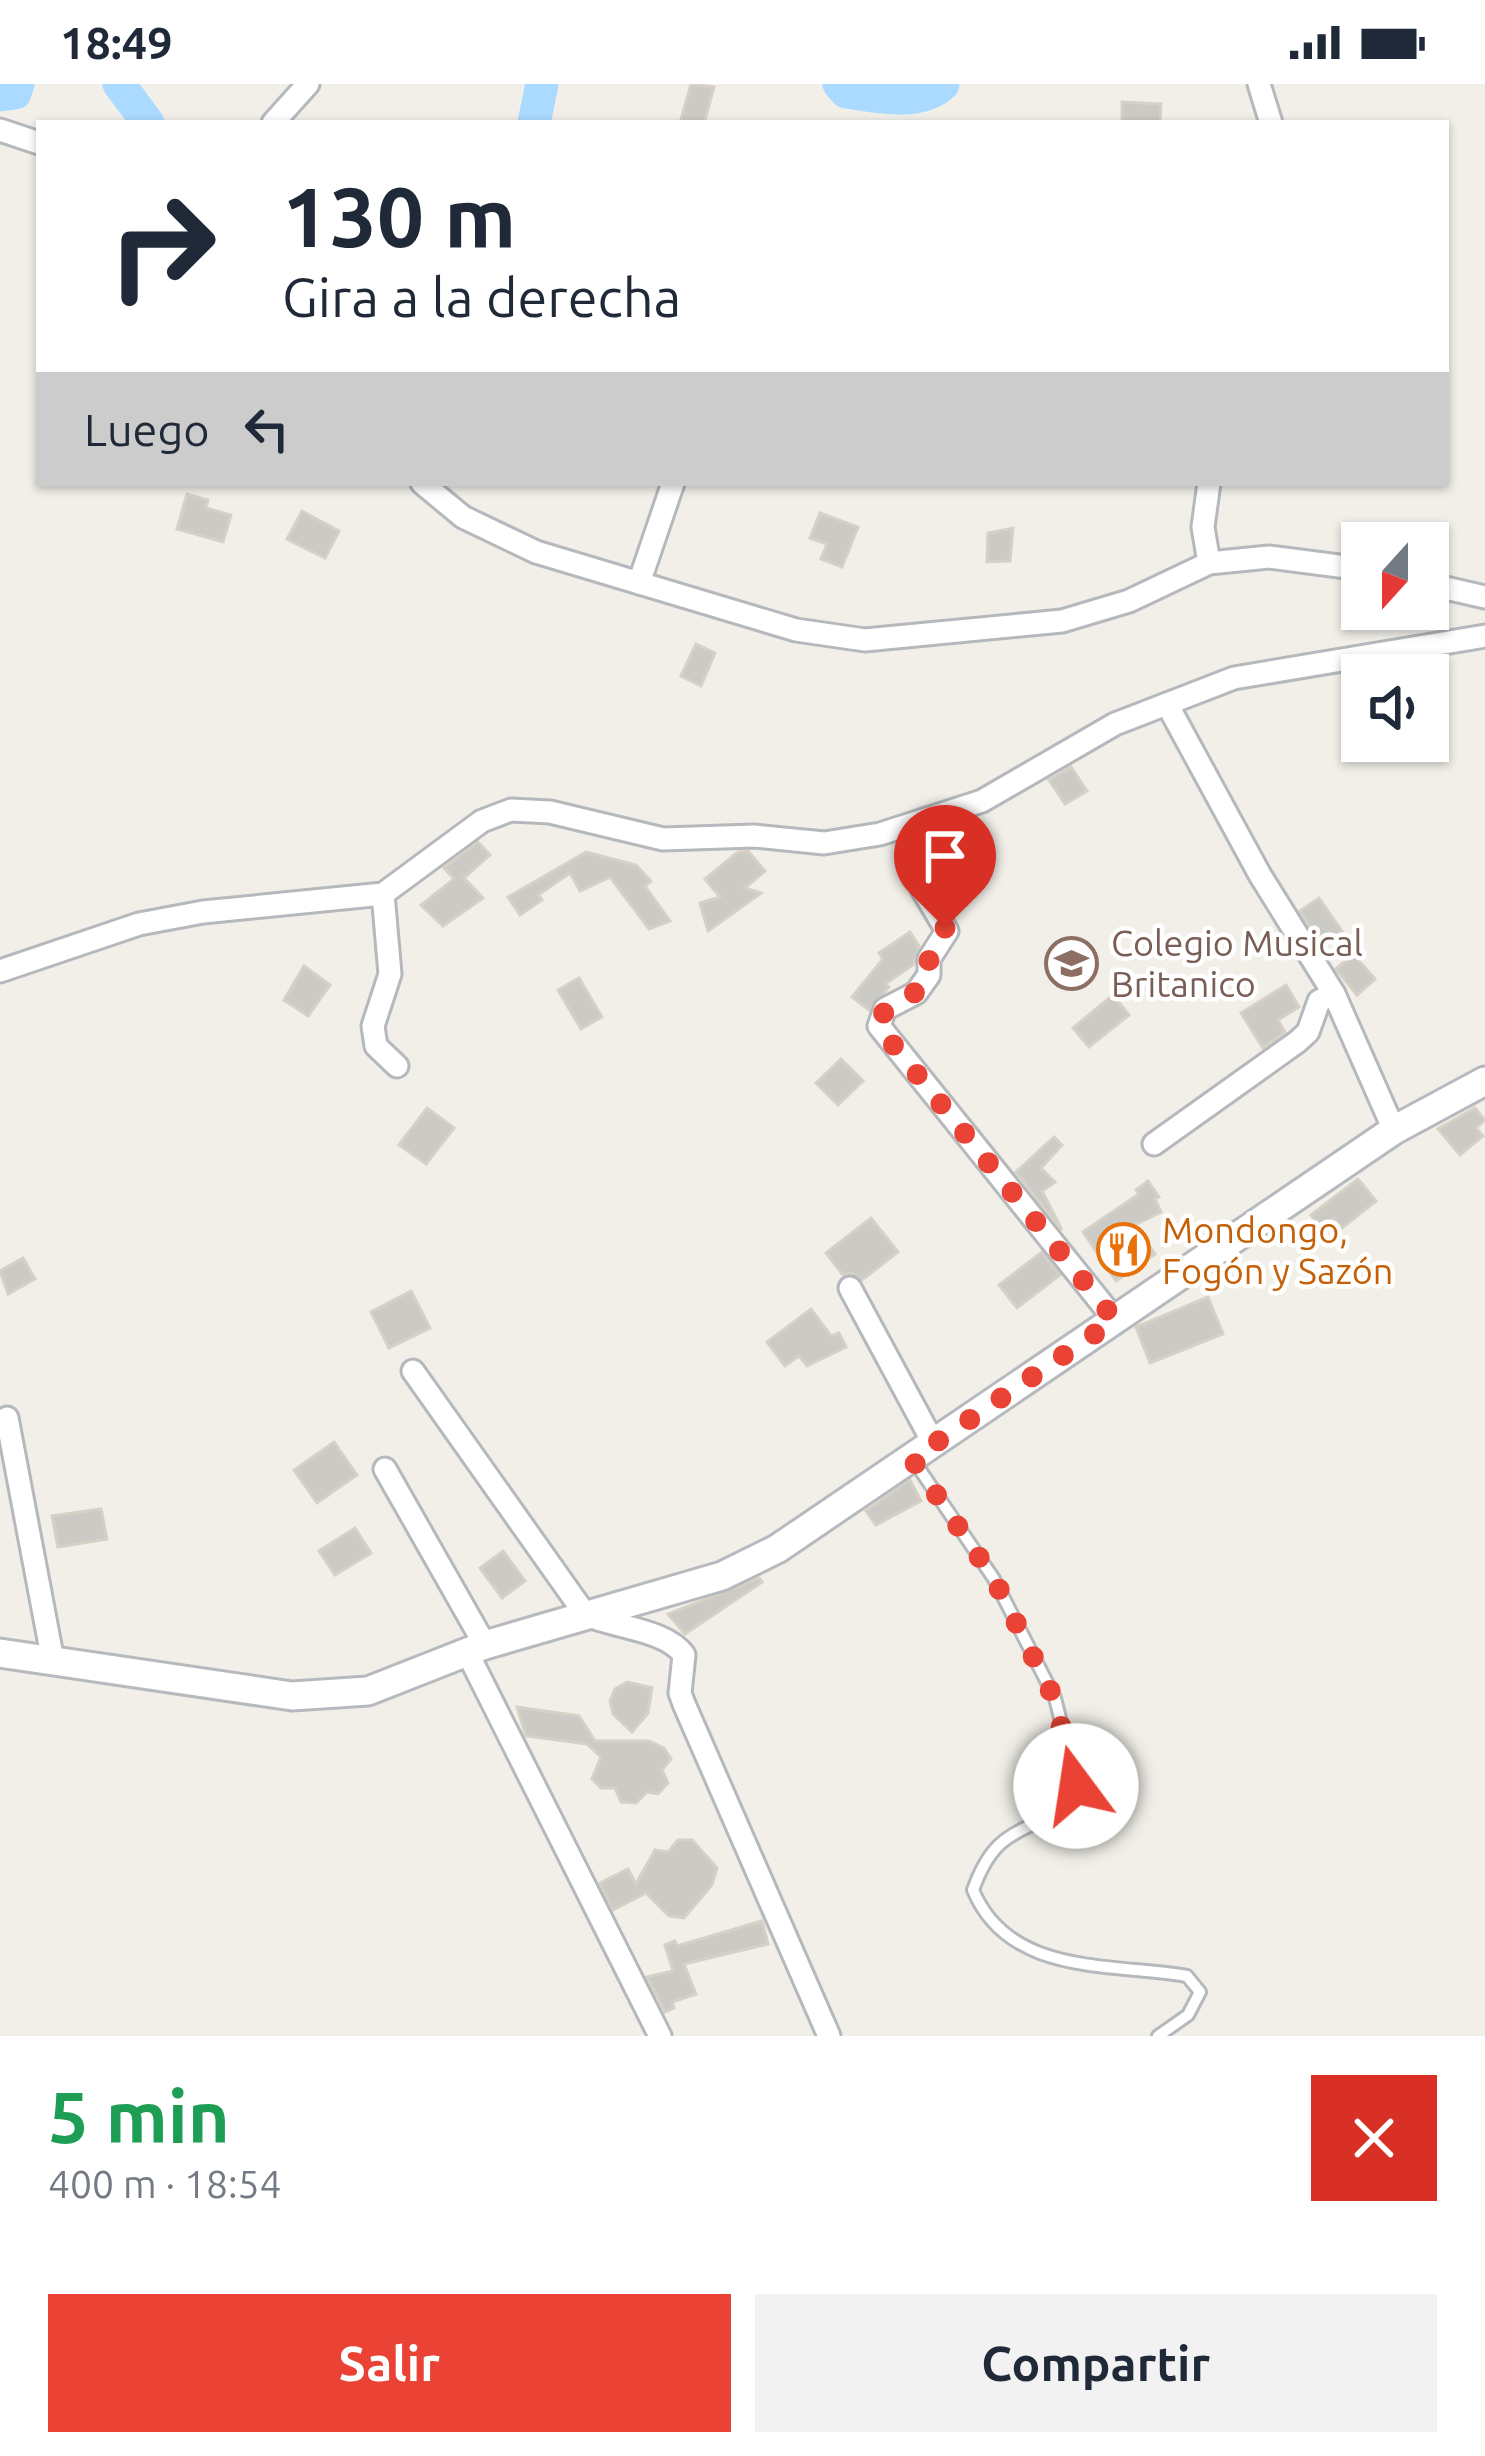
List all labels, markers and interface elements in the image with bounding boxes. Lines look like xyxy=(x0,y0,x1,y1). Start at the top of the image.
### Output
text: 18:49 xyxy=(60,17,173,68)
icon: right xyxy=(84,168,240,324)
text: 130 m xyxy=(282,169,516,263)
text: Gira a la derecha xyxy=(282,267,681,327)
icon: left xyxy=(234,396,300,462)
text: Luego xyxy=(84,404,210,455)
north arrow xyxy=(1341,522,1449,630)
map controls xyxy=(1341,522,1449,762)
button: sound xyxy=(1341,654,1449,762)
pin xyxy=(894,805,996,928)
icon: arrive xyxy=(912,823,978,889)
place label: Colegio Musical Britanico xyxy=(1111,922,1363,1004)
school or university icon: Colegio Musical Britanico xyxy=(1044,935,1100,991)
place label: Mondongo, Fogón y Sazón xyxy=(1162,1209,1393,1291)
restaurant icon: Mondongo, Fogón y Sazón xyxy=(1095,1222,1151,1278)
position arrow xyxy=(1013,1723,1139,1849)
button: close xyxy=(1311,2075,1437,2201)
text: 5 min xyxy=(48,2076,230,2157)
text: 400 m · 18:54 xyxy=(48,2162,282,2205)
button: Salir xyxy=(48,2294,731,2432)
button: Compartir xyxy=(755,2294,1437,2432)

